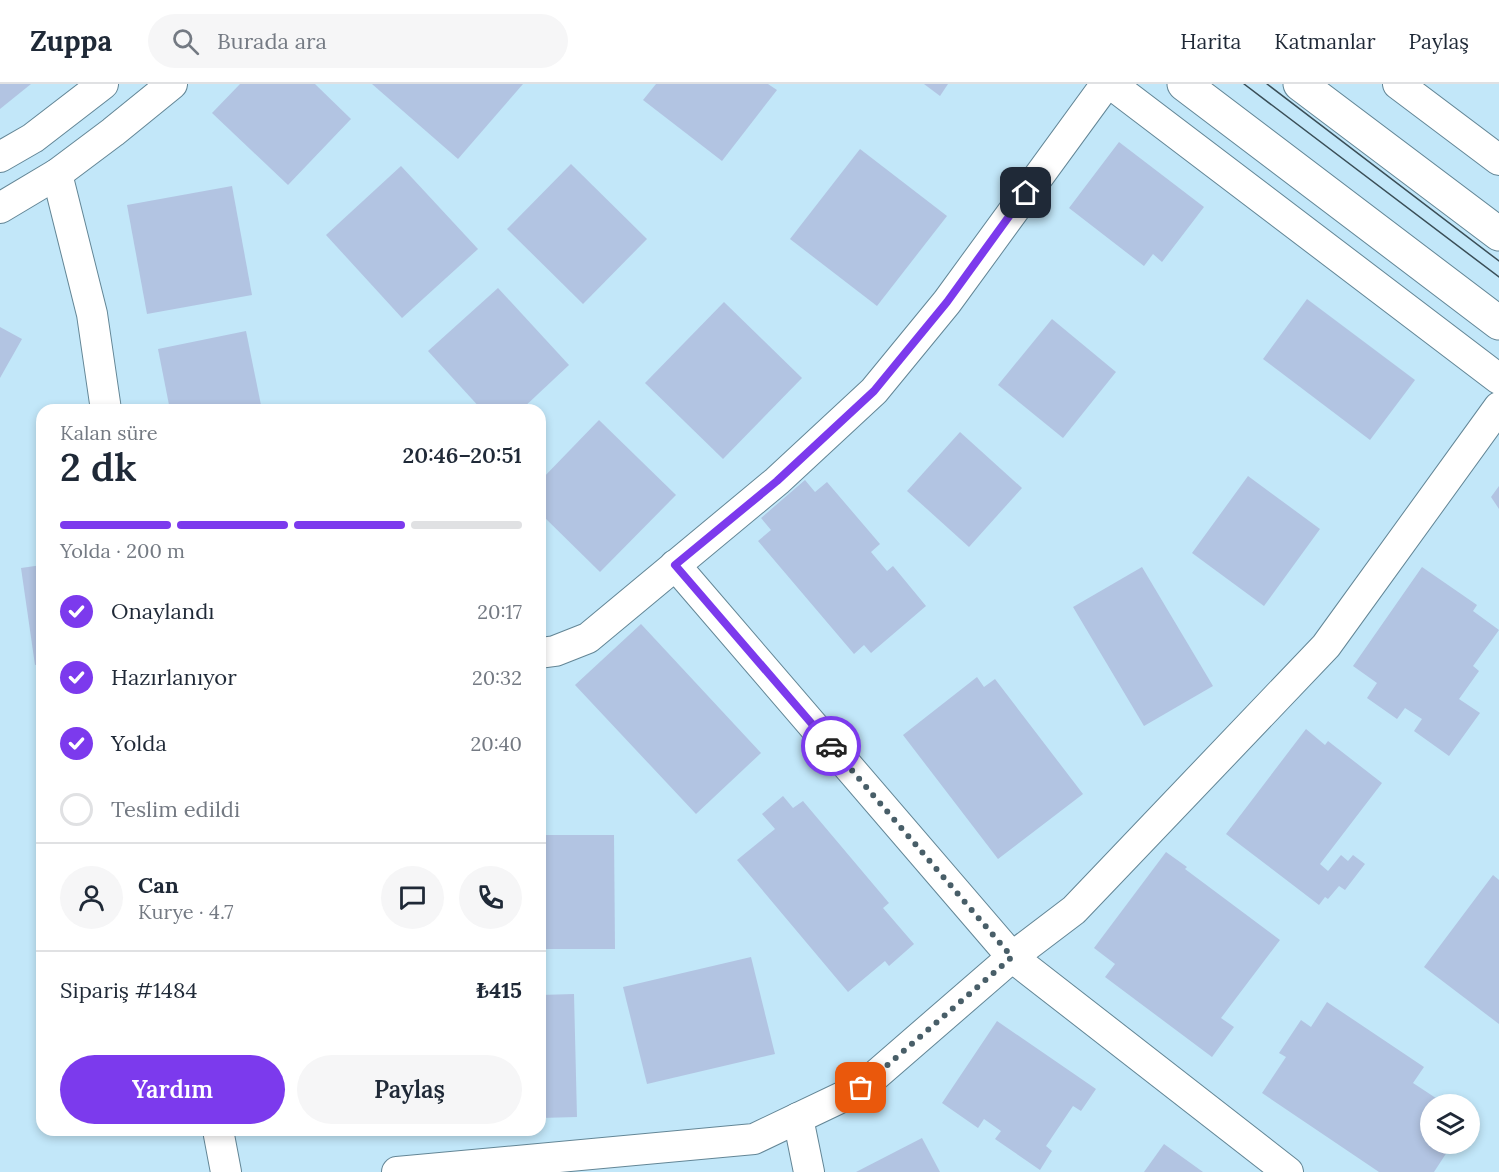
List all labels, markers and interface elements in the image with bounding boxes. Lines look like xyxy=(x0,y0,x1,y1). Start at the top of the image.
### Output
search box xyxy=(148,14,568,68)
text: Zuppa xyxy=(30,23,112,59)
icon: search xyxy=(169,25,202,58)
text: Burada ara xyxy=(217,27,327,55)
text: Harita xyxy=(1180,28,1241,55)
text: Katmanlar xyxy=(1274,28,1376,55)
text: Paylaş xyxy=(1409,28,1469,55)
pin xyxy=(1000,167,1051,218)
icon: home xyxy=(1009,176,1042,209)
text: Kalan süre xyxy=(60,420,158,445)
text: 20:46–20:51 xyxy=(403,441,522,469)
text: 2 dk xyxy=(60,442,137,492)
text: Yolda · 200 m xyxy=(60,538,185,563)
icon: check xyxy=(60,595,93,628)
text: Onaylandı xyxy=(111,597,215,625)
text: 20:17 xyxy=(477,599,522,624)
icon: check xyxy=(60,661,93,694)
text: Hazırlanıyor xyxy=(111,663,237,691)
text: 20:32 xyxy=(472,665,522,690)
courier xyxy=(801,716,861,776)
icon: check xyxy=(60,727,93,760)
text: Yolda xyxy=(111,729,167,757)
icon: car xyxy=(815,730,848,763)
text: 20:40 xyxy=(471,731,522,756)
text: Teslim edildi xyxy=(111,795,240,823)
button: person xyxy=(60,866,123,929)
button: chat xyxy=(381,866,444,929)
button: phone xyxy=(459,866,522,929)
text: Can xyxy=(138,871,179,899)
text: Kurye · 4.7 xyxy=(138,899,233,924)
text: Sipariş #1484 xyxy=(60,976,197,1004)
text: ₺415 xyxy=(476,976,522,1004)
button: Yardım xyxy=(60,1055,285,1124)
button: Paylaş xyxy=(297,1055,522,1124)
pin xyxy=(835,1062,886,1113)
icon: bag xyxy=(844,1071,877,1104)
map controls xyxy=(1420,1094,1480,1154)
button: layers xyxy=(1420,1094,1480,1154)

